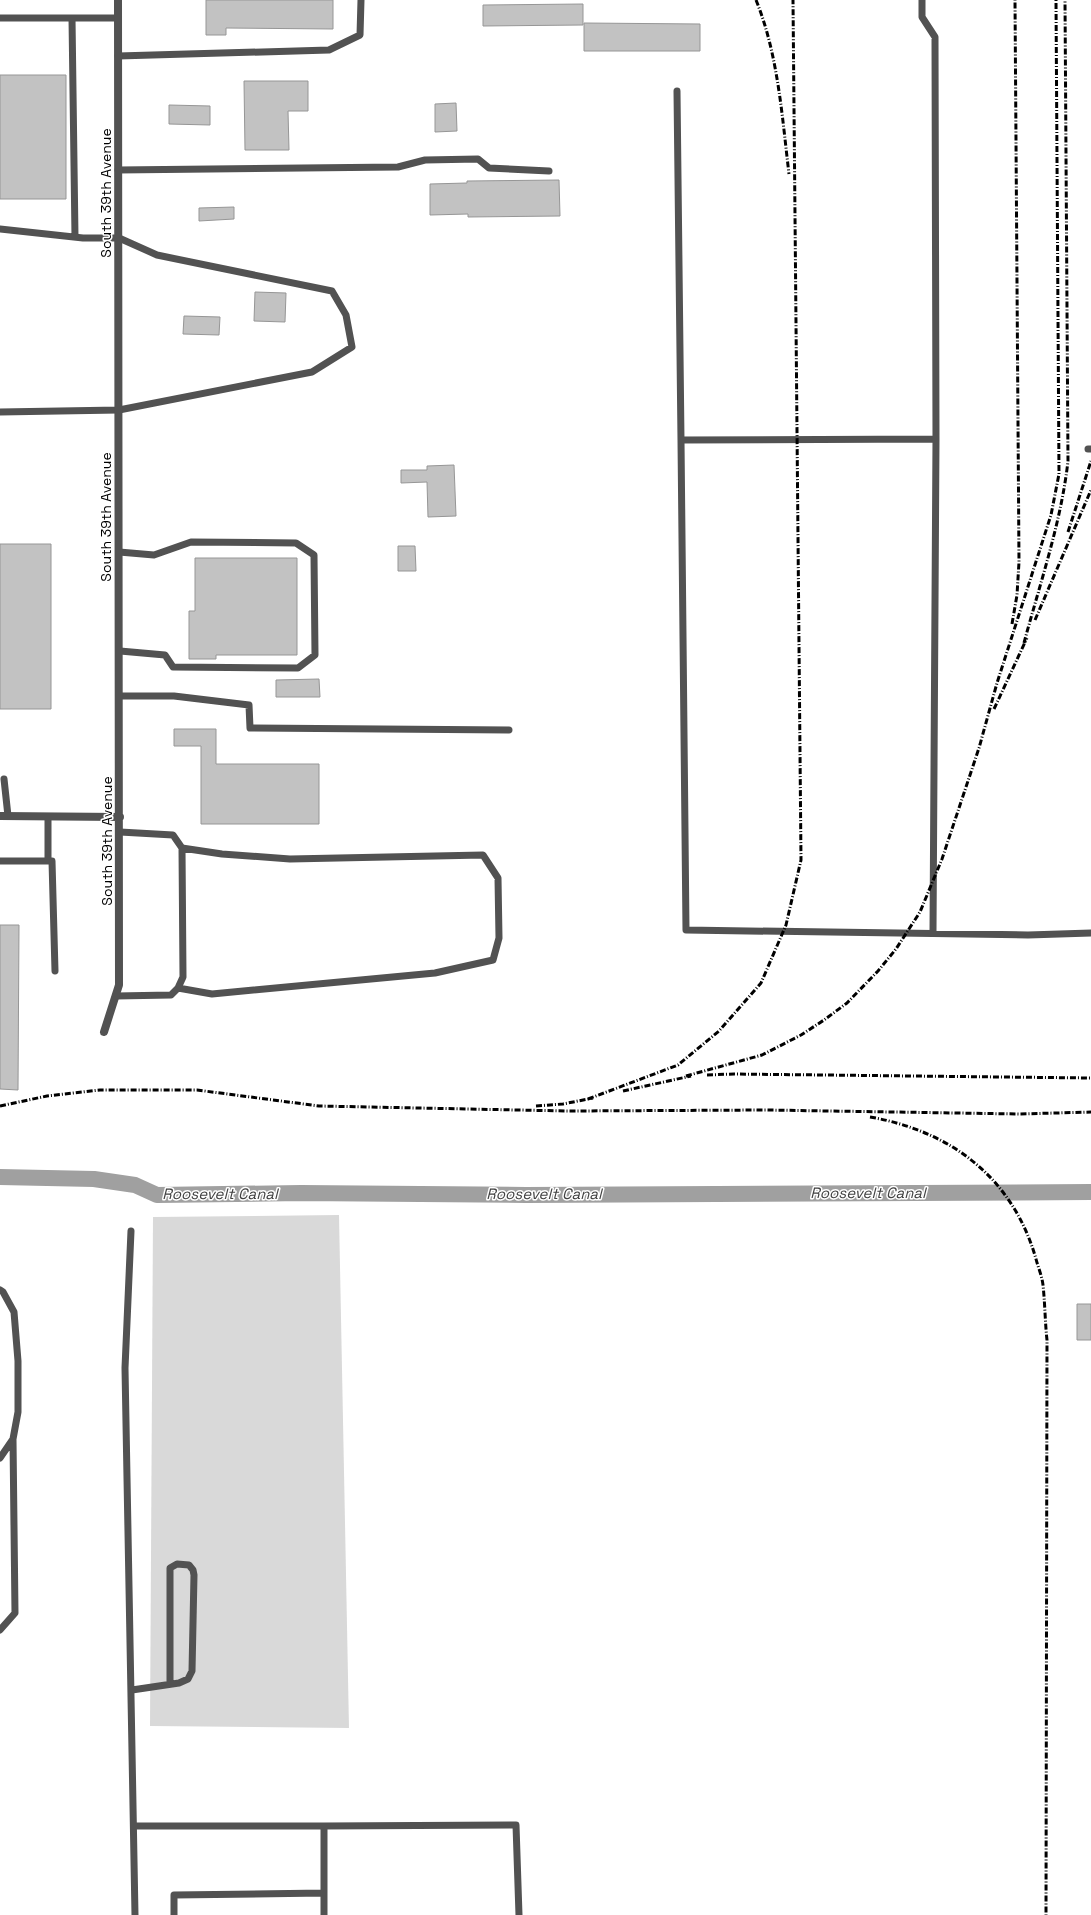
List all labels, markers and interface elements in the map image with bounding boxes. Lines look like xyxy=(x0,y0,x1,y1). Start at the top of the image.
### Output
street label: South 39th Avenue xyxy=(97,128,115,258)
street label: South 39th Avenue xyxy=(97,452,115,582)
street label: South 39th Avenue xyxy=(98,776,116,906)
water label: Roosevelt Canal xyxy=(810,1183,928,1202)
water label: Roosevelt Canal xyxy=(162,1184,280,1203)
water label: Roosevelt Canal xyxy=(486,1184,604,1203)

